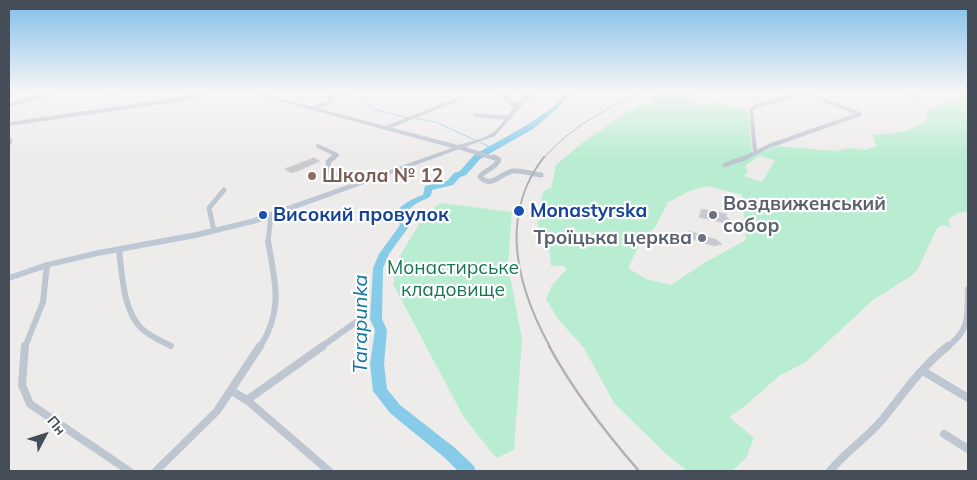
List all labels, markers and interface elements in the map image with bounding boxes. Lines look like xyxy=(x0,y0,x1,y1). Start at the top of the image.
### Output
place label: Школа № 12 xyxy=(322,165,443,187)
marker: Школа № 12 xyxy=(306,170,318,182)
place label: Воздвиженський собор xyxy=(723,193,886,237)
place label: Monastyrska xyxy=(530,200,647,222)
place label: Високий провулок xyxy=(273,204,449,226)
marker: Monastyrska xyxy=(512,204,526,218)
marker: Високий провулок xyxy=(257,209,269,221)
marker: Воздвиженський собор xyxy=(707,209,719,221)
place label: Троїцька церква xyxy=(533,227,692,249)
marker: Троїцька церква xyxy=(696,232,708,244)
park label: Монастирське кладовище xyxy=(387,257,519,301)
water label: Tarapunka xyxy=(349,274,373,374)
north arrow xyxy=(20,410,70,460)
text: Пн xyxy=(43,412,70,439)

